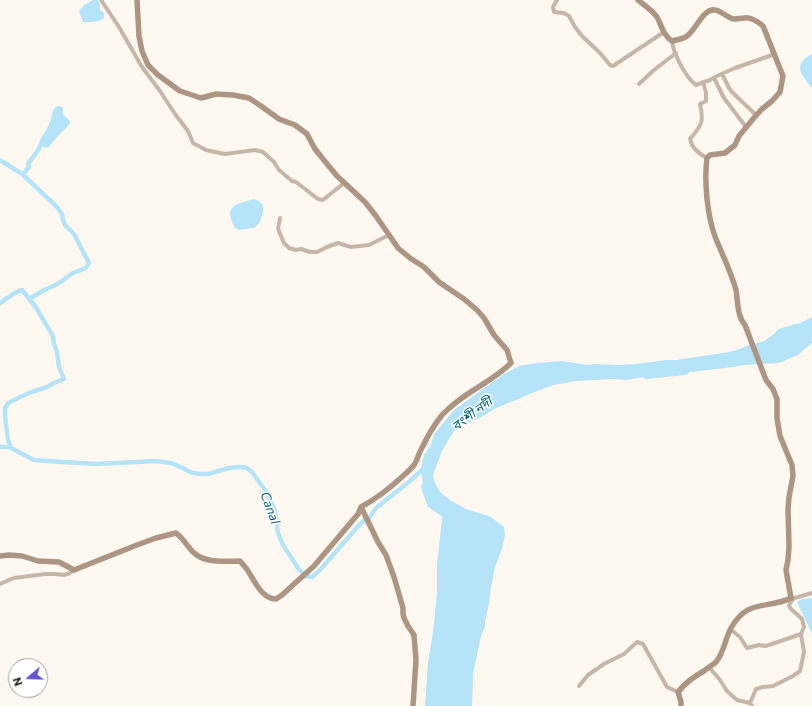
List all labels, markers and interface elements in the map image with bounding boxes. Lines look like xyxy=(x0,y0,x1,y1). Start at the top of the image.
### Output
water label: বংশী নদী xyxy=(449,394,495,434)
water label: Canal xyxy=(257,490,283,526)
north arrow xyxy=(8,658,48,698)
text: N xyxy=(10,676,25,688)

